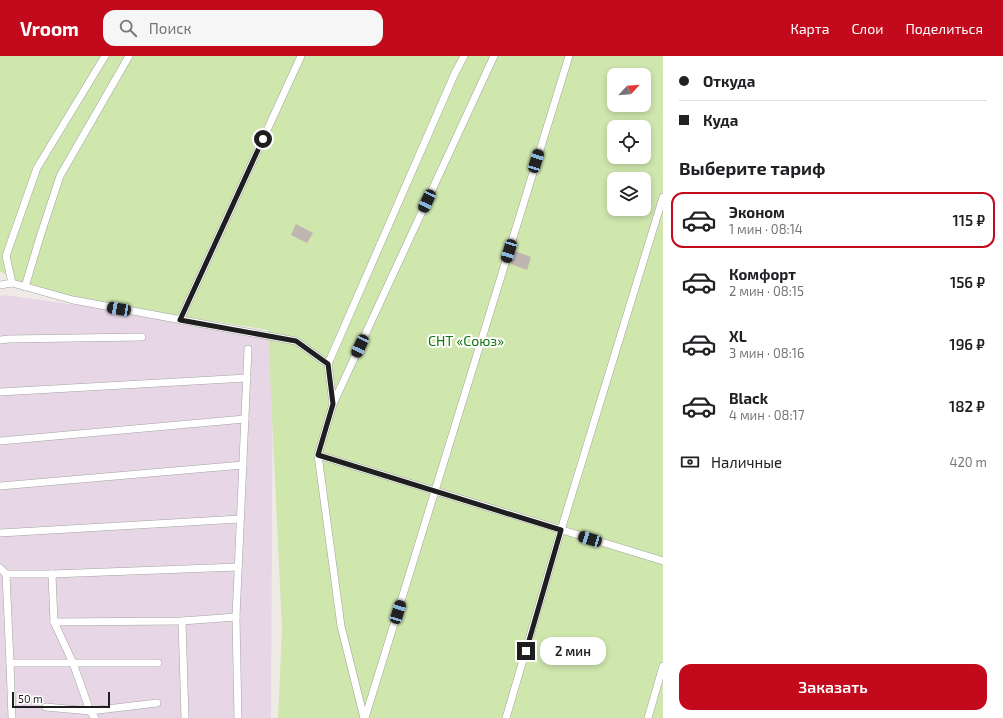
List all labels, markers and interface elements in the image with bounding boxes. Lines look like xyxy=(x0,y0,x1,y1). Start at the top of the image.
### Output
search box xyxy=(103,10,383,46)
text: Vroom xyxy=(20,17,79,40)
icon: search xyxy=(117,17,139,39)
text: Поиск xyxy=(149,19,192,37)
text: Карта xyxy=(790,20,829,37)
text: Слои xyxy=(851,20,883,37)
text: Поделиться xyxy=(905,20,983,37)
north arrow xyxy=(607,68,651,112)
map controls xyxy=(607,68,651,216)
text: Откуда xyxy=(703,72,755,90)
text: Куда xyxy=(703,111,738,129)
button: locate xyxy=(607,120,651,164)
route start xyxy=(254,130,272,148)
car xyxy=(527,148,545,174)
text: Выберите тариф xyxy=(679,157,825,179)
button: layers xyxy=(607,172,651,216)
car xyxy=(416,188,438,214)
icon: car xyxy=(681,202,717,238)
text: Эконом xyxy=(729,203,785,221)
text: 115 ₽ xyxy=(952,211,985,229)
text: 1 мин · 08:14 xyxy=(729,221,803,237)
car xyxy=(500,238,518,264)
icon: car xyxy=(681,264,717,300)
text: Комфорт xyxy=(729,265,796,283)
text: 156 ₽ xyxy=(950,273,985,291)
text: 2 мин · 08:15 xyxy=(729,283,804,299)
car xyxy=(106,301,132,317)
icon: car xyxy=(681,326,717,362)
text: XL xyxy=(729,327,747,345)
park label: СНТ «Союз» xyxy=(428,332,504,349)
car xyxy=(349,333,371,359)
text: 196 ₽ xyxy=(949,335,985,353)
text: 3 мин · 08:16 xyxy=(729,345,804,361)
icon: car xyxy=(681,388,717,424)
text: Black xyxy=(729,389,768,407)
text: 182 ₽ xyxy=(949,397,985,415)
text: 4 мин · 08:17 xyxy=(729,407,804,423)
icon: cash xyxy=(679,451,701,473)
text: Наличные xyxy=(711,453,782,471)
text: 420 m xyxy=(950,454,987,470)
car xyxy=(577,530,603,548)
car xyxy=(389,599,407,625)
callout: 2 мин xyxy=(540,637,606,665)
route end xyxy=(517,642,535,660)
text: 2 мин xyxy=(555,643,591,659)
button: Заказать xyxy=(679,664,987,710)
scale bar xyxy=(12,690,110,709)
text: 50 m xyxy=(18,692,43,705)

